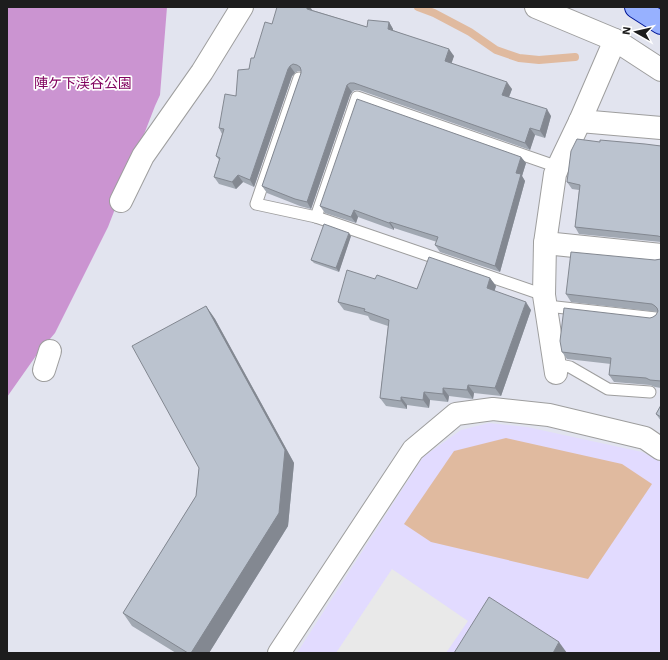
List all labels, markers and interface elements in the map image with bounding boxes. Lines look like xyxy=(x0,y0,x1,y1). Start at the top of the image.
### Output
north arrow xyxy=(616,12,656,52)
text: N xyxy=(620,26,634,36)
park label: 陣ケ下渓谷公園 xyxy=(34,75,132,91)

